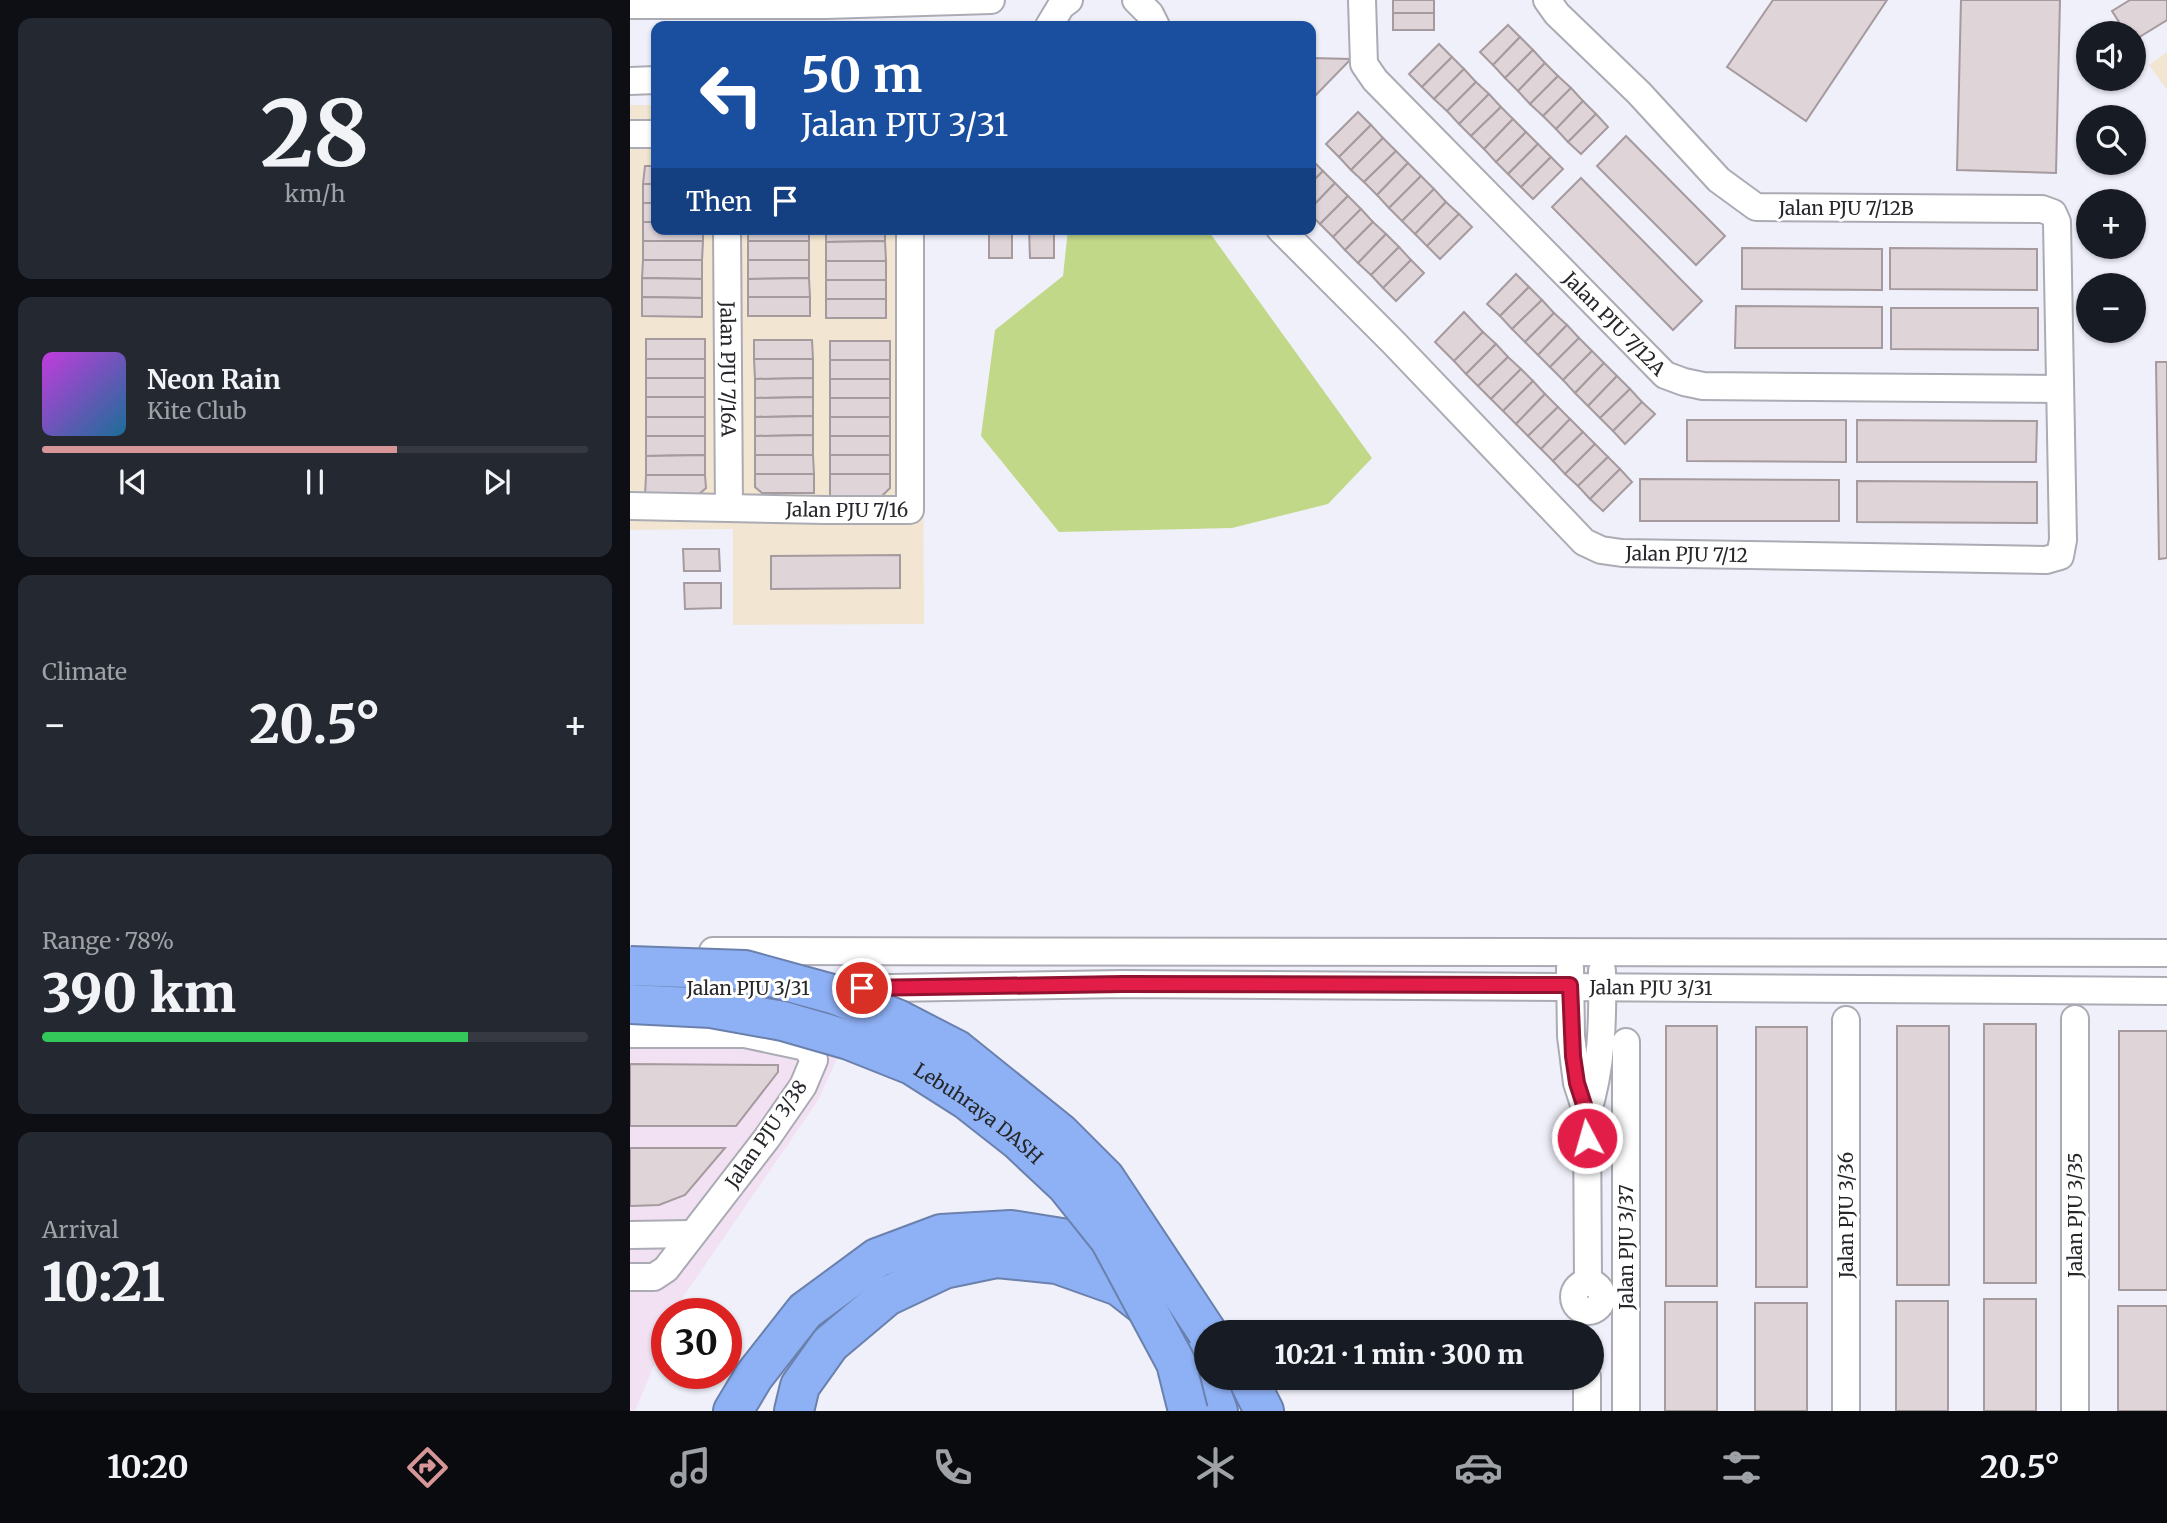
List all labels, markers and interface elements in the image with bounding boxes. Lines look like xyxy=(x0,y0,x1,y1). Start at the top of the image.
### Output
map controls xyxy=(2076,21,2146,343)
button: sound xyxy=(2076,21,2146,91)
text: 50 m xyxy=(801,44,922,105)
icon: left xyxy=(686,49,777,140)
text: 28 xyxy=(260,76,370,191)
text: Jalan PJU 3/31 xyxy=(801,105,1008,145)
button: search xyxy=(2076,105,2146,175)
text: km/h xyxy=(285,179,345,208)
icon: arrive xyxy=(766,182,804,220)
text: Then xyxy=(686,185,752,218)
button: + xyxy=(2076,189,2146,259)
street label: Jalan PJU 7/12B xyxy=(1777,196,1914,220)
street label: Jalan PJU 7/12A xyxy=(1557,266,1671,381)
button: − xyxy=(2076,273,2146,343)
street label: Jalan PJU 7/16A xyxy=(716,300,740,438)
text: Neon Rain xyxy=(147,363,281,396)
text: Kite Club xyxy=(147,396,246,425)
icon: previous xyxy=(114,463,152,501)
icon: pause xyxy=(296,463,334,501)
icon: next xyxy=(478,463,516,501)
street label: Jalan PJU 7/16 xyxy=(784,497,908,522)
street label: Jalan PJU 7/12 xyxy=(1624,541,1748,567)
text: Climate xyxy=(42,657,127,686)
text: 20.5° xyxy=(249,692,381,757)
text: − xyxy=(42,701,67,748)
text: + xyxy=(563,701,588,748)
text: Range · 78% xyxy=(42,926,174,955)
pin xyxy=(832,958,892,1018)
text: 390 km xyxy=(42,961,236,1026)
icon: arrive xyxy=(843,969,881,1007)
street label: Jalan PJU 3/31 xyxy=(1588,975,1713,1000)
street label: Jalan PJU 3/31 xyxy=(685,976,810,1000)
street label: Lebuhraya DASH xyxy=(910,1057,1048,1169)
street label: Jalan PJU 3/38 xyxy=(719,1075,812,1193)
position arrow xyxy=(1550,1101,1624,1175)
street label: Jalan PJU 3/36 xyxy=(1834,1152,1858,1279)
street label: Jalan PJU 3/35 xyxy=(2063,1152,2087,1279)
street label: Jalan PJU 3/37 xyxy=(1614,1184,1638,1311)
text: Arrival xyxy=(42,1215,119,1244)
text: 10:21 xyxy=(42,1250,165,1315)
speed limit sign: 30 xyxy=(651,1298,742,1389)
text: 10:21 · 1 min · 300 m xyxy=(1275,1338,1523,1371)
icon: directions xyxy=(403,1443,452,1492)
icon: music xyxy=(666,1443,715,1492)
icon: phone xyxy=(928,1443,977,1492)
icon: climate xyxy=(1191,1443,1240,1492)
icon: car xyxy=(1454,1443,1503,1492)
icon: filters xyxy=(1717,1443,1766,1492)
text: 10:20 xyxy=(107,1447,189,1487)
text: 20.5° xyxy=(1980,1447,2060,1487)

